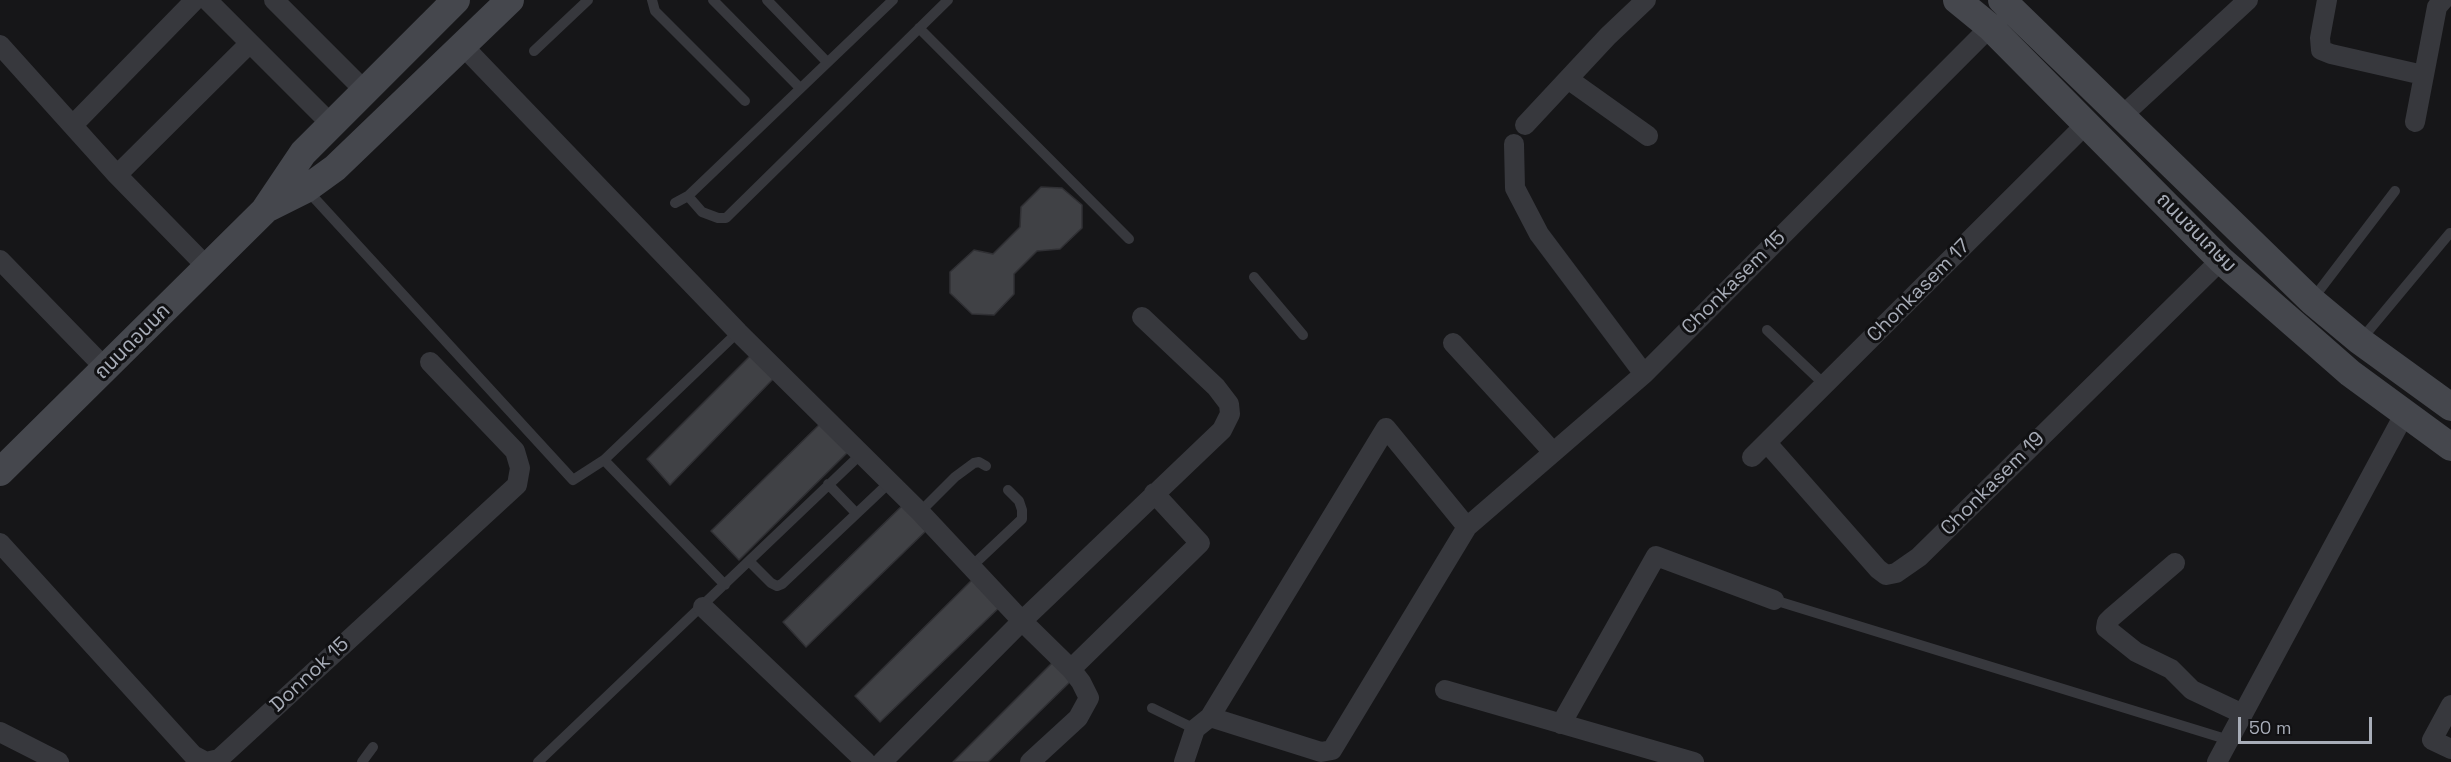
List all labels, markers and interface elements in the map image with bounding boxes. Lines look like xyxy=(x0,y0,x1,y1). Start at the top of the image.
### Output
street label: ถนนชนเกษม xyxy=(2151,188,2241,278)
street label: Chonkasem 15 xyxy=(1677,226,1791,340)
street label: Chonkasem 17 xyxy=(1862,234,1976,348)
street label: ถนนดอนนก xyxy=(90,299,176,385)
street label: Chonkasem 19 xyxy=(1936,427,2050,541)
street label: Donnok 15 xyxy=(266,633,354,717)
scale bar xyxy=(2241,705,2374,743)
text: 50 m xyxy=(2249,716,2291,739)

